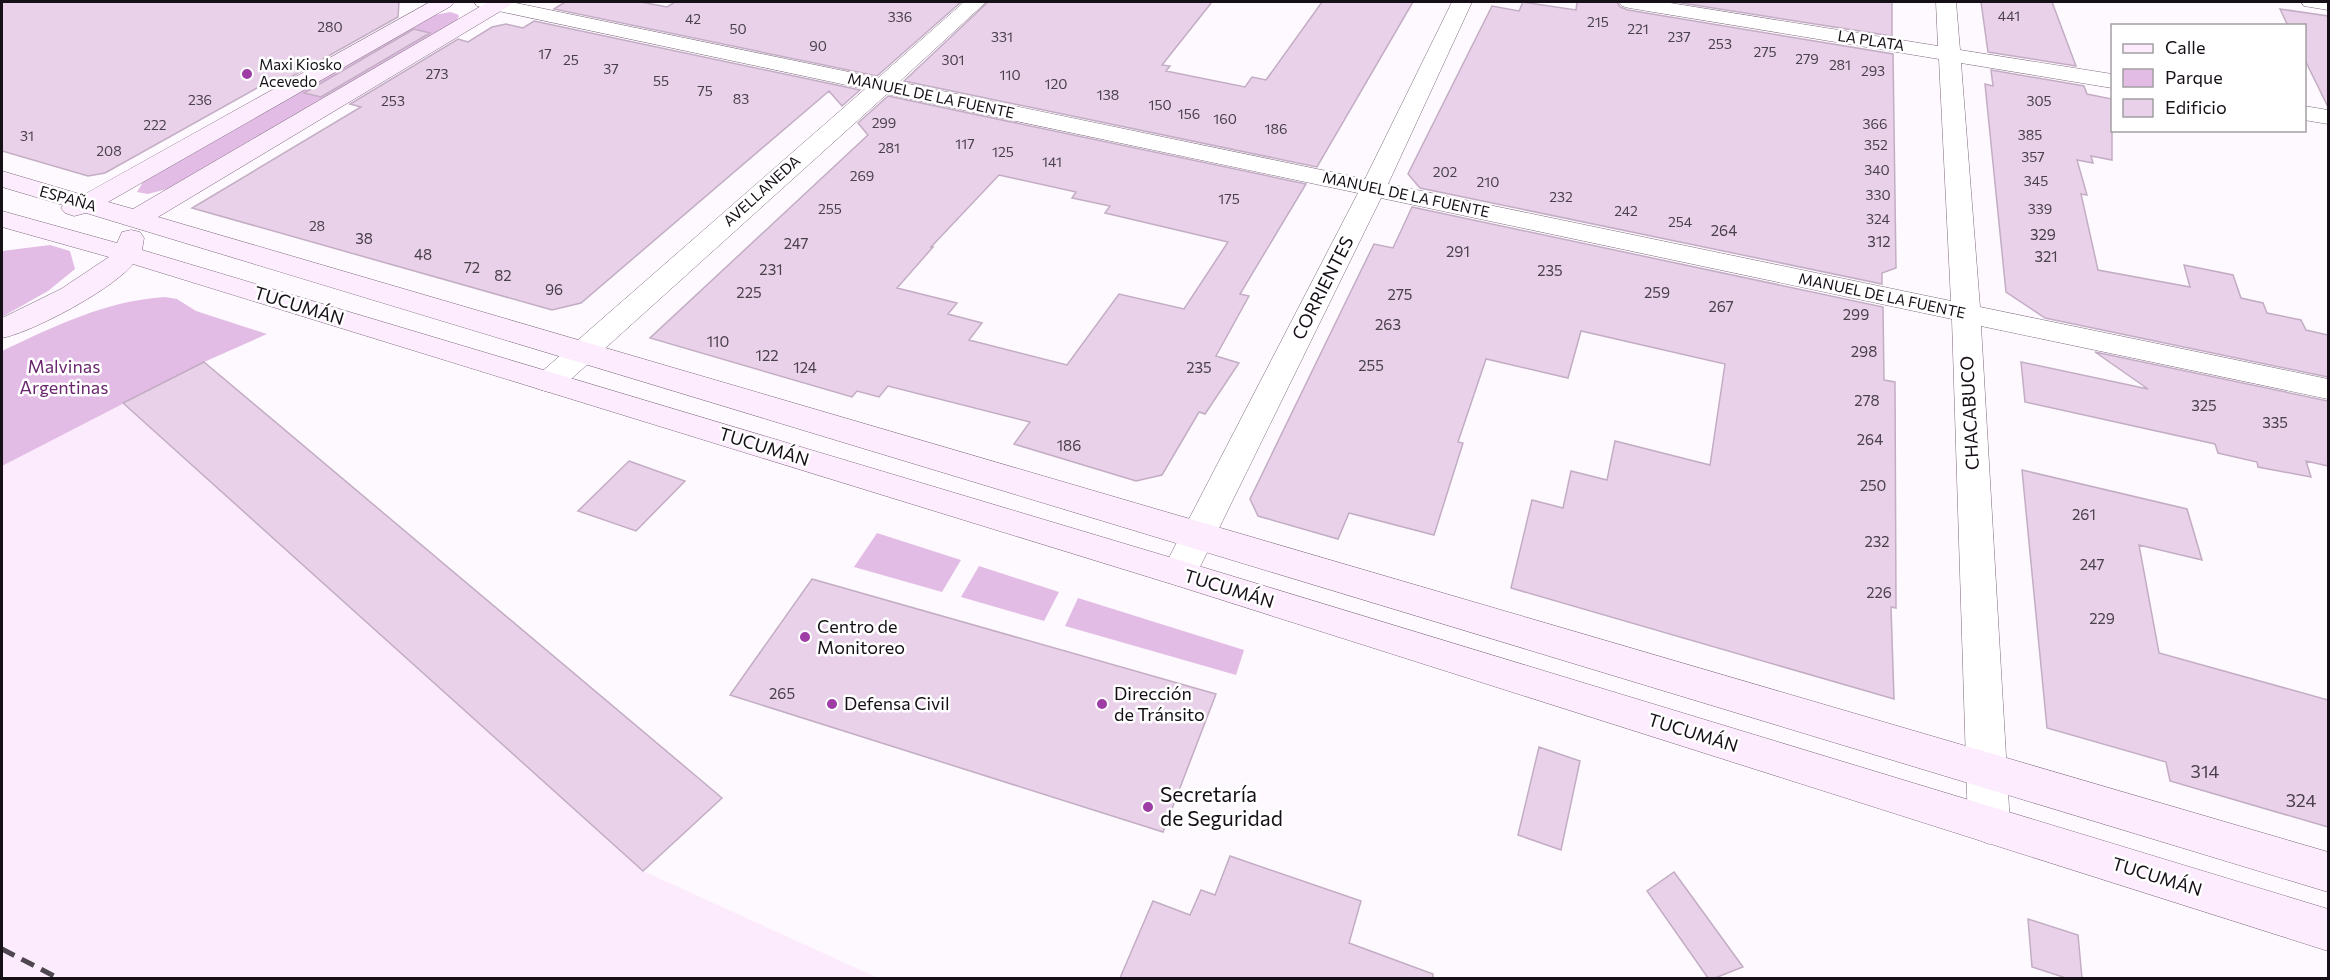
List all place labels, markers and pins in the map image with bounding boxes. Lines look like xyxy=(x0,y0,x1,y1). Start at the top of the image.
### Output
place label: Maxi Kiosko Acevedo xyxy=(259,55,342,90)
marker: Maxi Kiosko Acevedo xyxy=(240,67,254,81)
place label: Centro de Monitoreo xyxy=(817,615,905,658)
marker: Centro de Monitoreo xyxy=(798,630,812,644)
place label: Dirección de Tránsito xyxy=(1114,682,1205,725)
place label: Defensa Civil xyxy=(844,692,950,714)
marker: Defensa Civil xyxy=(825,697,839,711)
marker: Dirección de Tránsito xyxy=(1095,697,1109,711)
place label: Secretaría de Seguridad xyxy=(1160,781,1283,830)
marker: Secretaría de Seguridad xyxy=(1141,800,1155,814)

